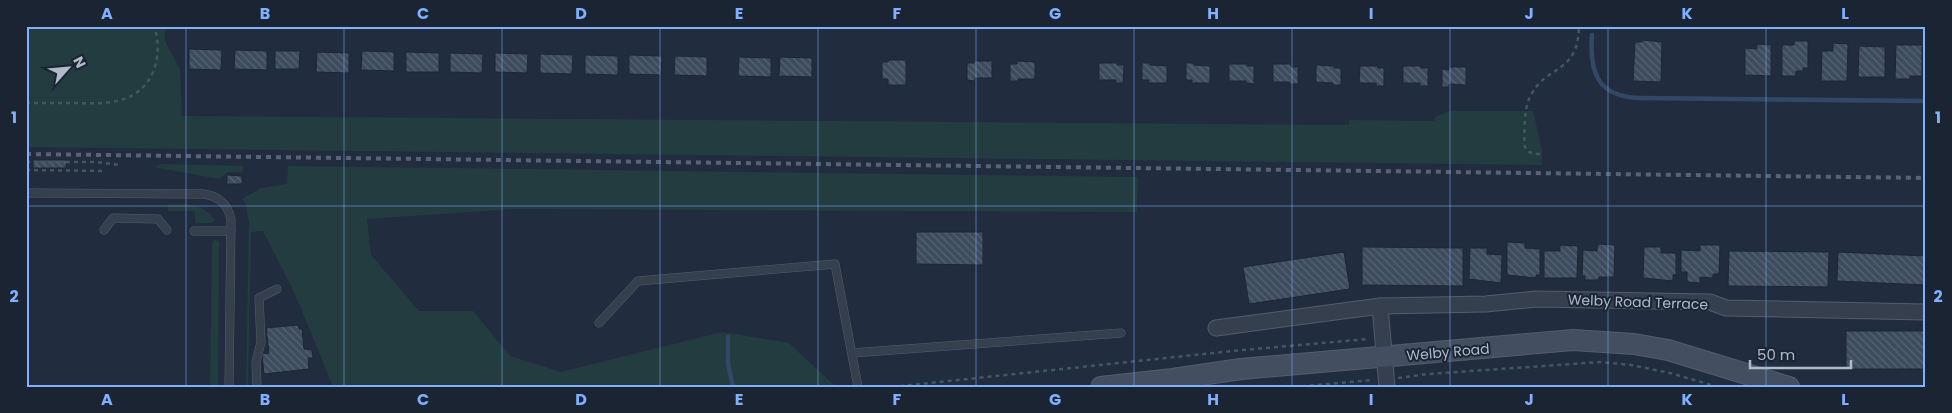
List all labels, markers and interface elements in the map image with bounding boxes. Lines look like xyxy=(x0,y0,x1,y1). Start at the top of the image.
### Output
text: A xyxy=(101,2,113,25)
text: B xyxy=(260,2,270,25)
text: C xyxy=(417,2,429,25)
text: D xyxy=(575,2,587,25)
text: E xyxy=(735,2,743,25)
text: F xyxy=(893,2,902,25)
text: G xyxy=(1049,2,1061,25)
text: H xyxy=(1207,2,1219,25)
text: I xyxy=(1369,2,1373,25)
text: J xyxy=(1524,2,1534,25)
text: K xyxy=(1681,2,1693,25)
text: L xyxy=(1841,2,1849,25)
north arrow xyxy=(42,42,92,92)
text: N xyxy=(68,53,91,71)
text: 1 xyxy=(11,106,17,129)
text: 1 xyxy=(1935,106,1941,129)
text: 2 xyxy=(9,285,19,308)
text: 2 xyxy=(1933,285,1943,308)
street label: Welby Road Terrace xyxy=(1568,290,1709,314)
street label: Welby Road xyxy=(1406,338,1490,366)
scale bar xyxy=(1750,338,1851,370)
text: 50 m xyxy=(1757,344,1795,365)
text: A xyxy=(101,388,113,411)
text: B xyxy=(260,388,270,411)
text: C xyxy=(417,388,429,411)
text: D xyxy=(575,388,587,411)
text: E xyxy=(735,388,743,411)
text: F xyxy=(893,388,902,411)
text: G xyxy=(1049,388,1061,411)
text: H xyxy=(1207,388,1219,411)
text: I xyxy=(1369,388,1373,411)
text: J xyxy=(1524,388,1534,411)
text: K xyxy=(1681,388,1693,411)
text: L xyxy=(1841,388,1849,411)

